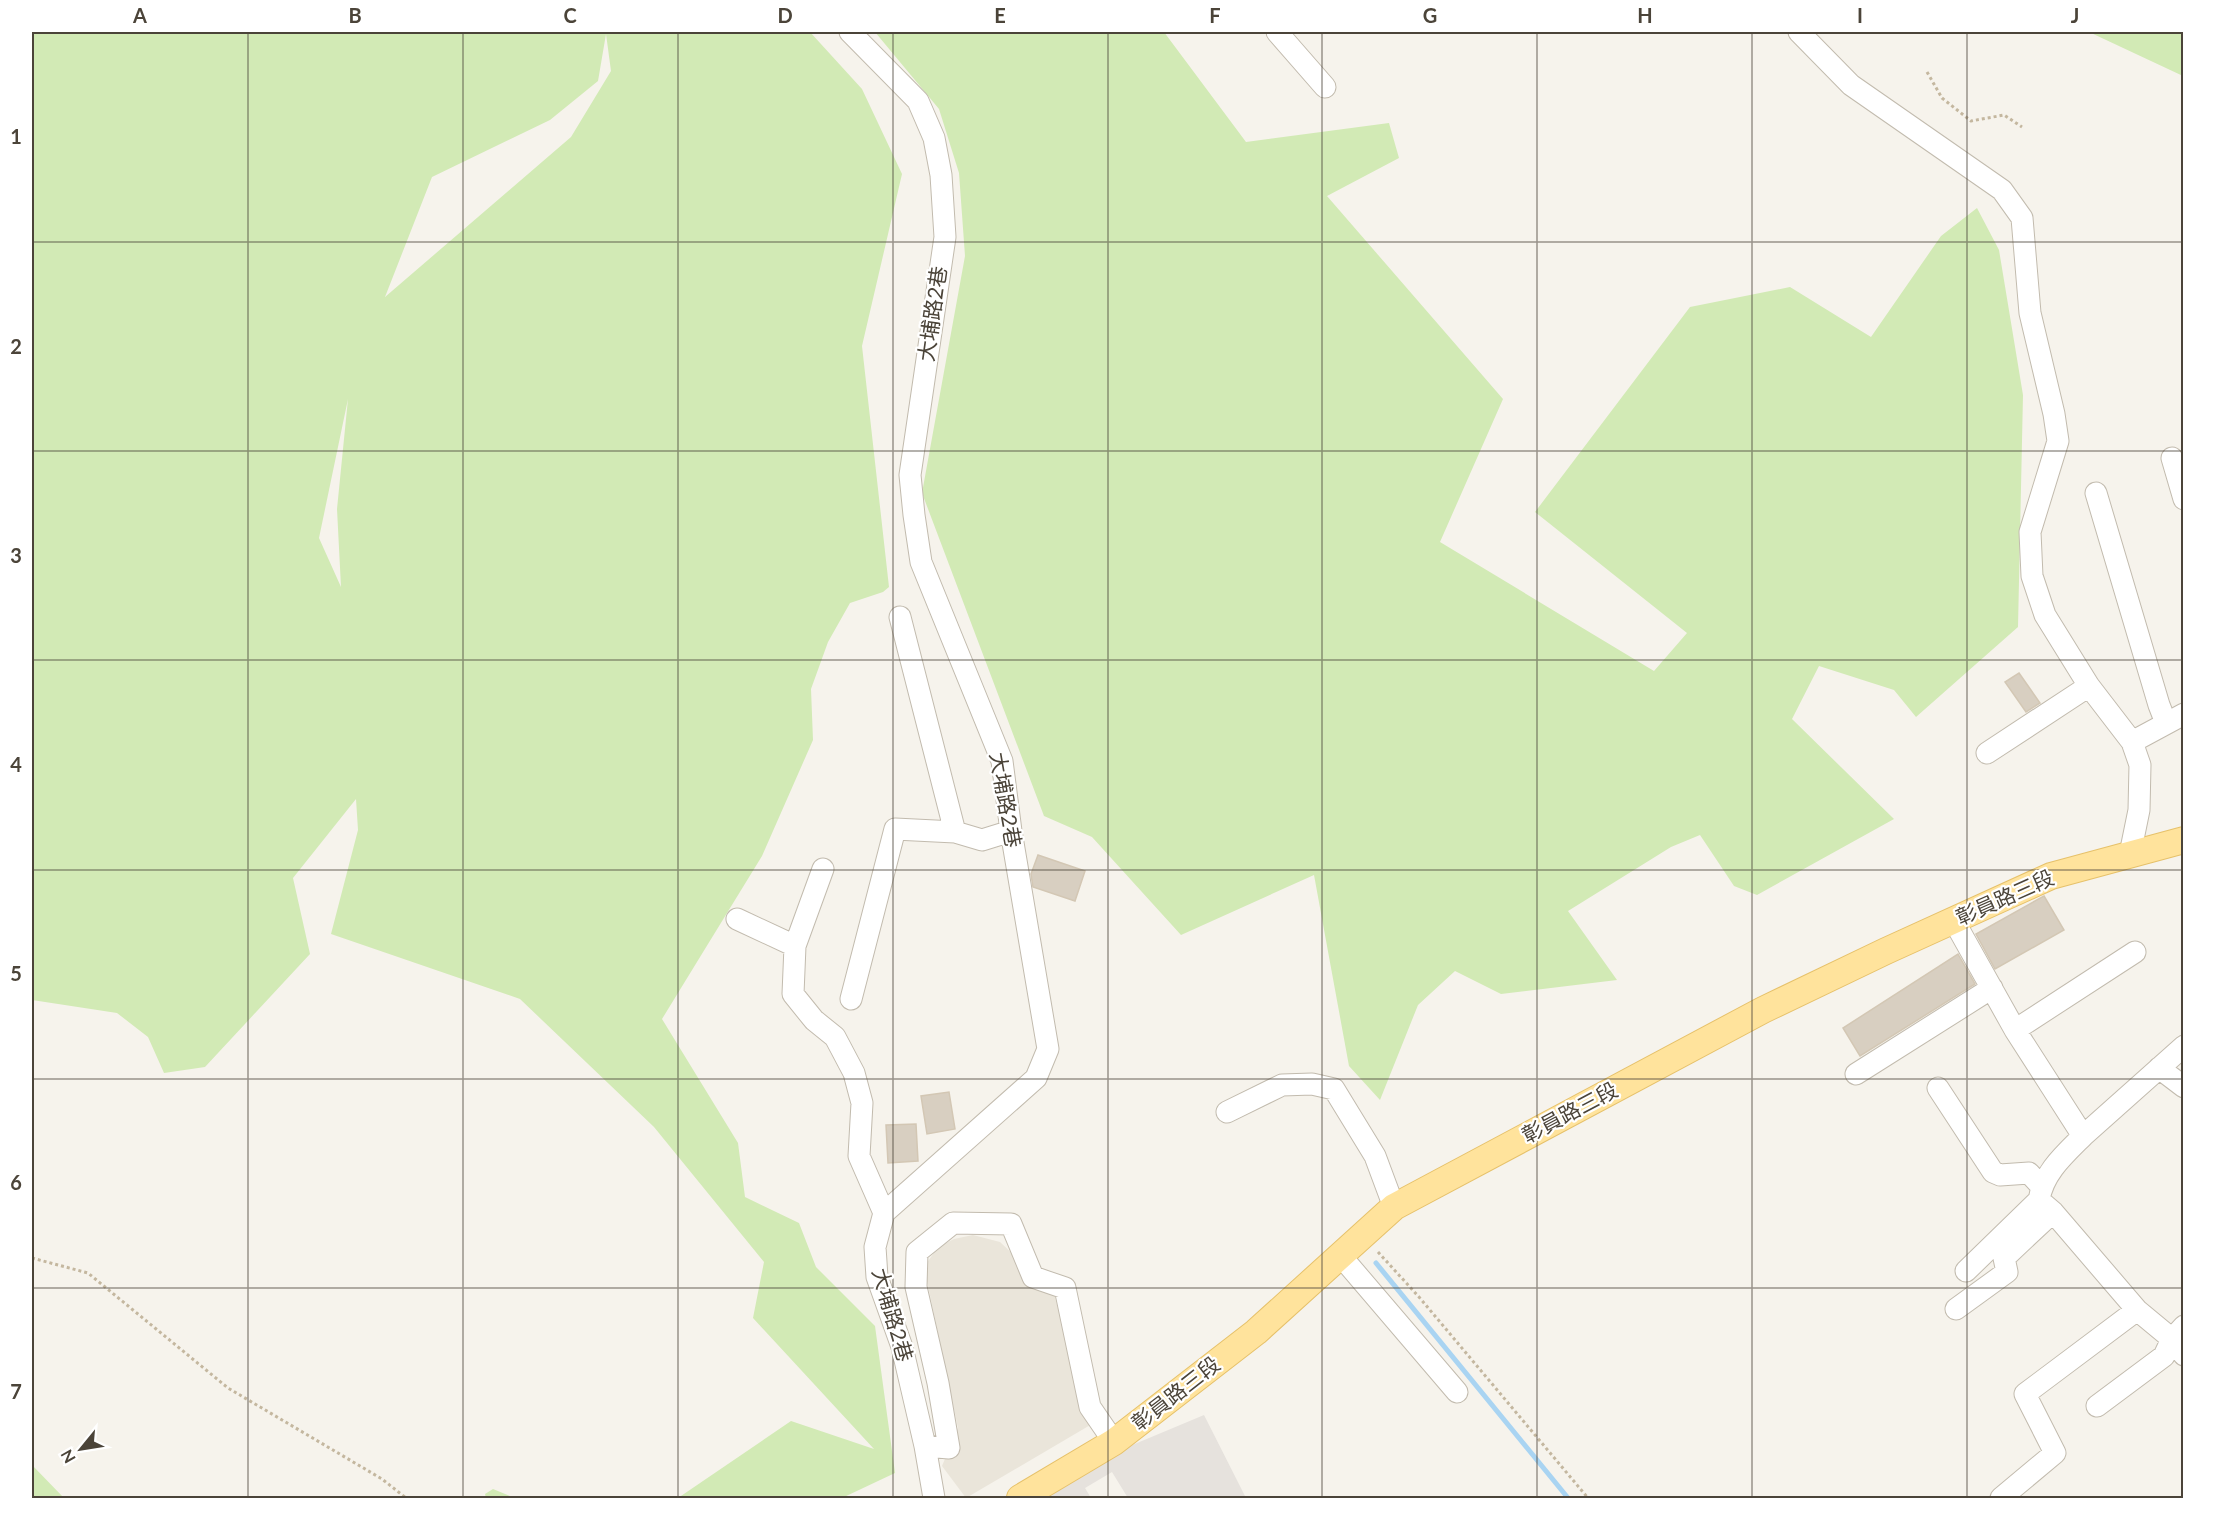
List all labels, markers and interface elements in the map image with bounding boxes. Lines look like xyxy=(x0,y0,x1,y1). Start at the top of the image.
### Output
text: A xyxy=(132,3,147,27)
text: B xyxy=(348,3,362,27)
text: C xyxy=(563,3,577,27)
text: D xyxy=(777,3,793,27)
text: E xyxy=(994,3,1006,27)
text: F xyxy=(1209,3,1221,27)
text: G xyxy=(1423,3,1437,27)
text: H xyxy=(1637,3,1653,27)
text: I xyxy=(1857,3,1863,27)
text: J xyxy=(2071,3,2079,27)
text: 1 xyxy=(10,124,22,148)
street label: 大埔路2巷 xyxy=(912,264,951,363)
text: 2 xyxy=(10,334,22,358)
text: 3 xyxy=(10,543,22,567)
street label: 大埔路2巷 xyxy=(986,750,1027,849)
text: 4 xyxy=(10,752,22,776)
street label: 彰員路三段 xyxy=(1951,864,2057,929)
text: 5 xyxy=(10,961,22,985)
street label: 彰員路三段 xyxy=(1517,1076,1622,1147)
text: 6 xyxy=(10,1170,22,1194)
street label: 大埔路2巷 xyxy=(868,1265,919,1364)
street label: 彰員路三段 xyxy=(1126,1351,1224,1435)
text: 7 xyxy=(10,1379,22,1403)
north arrow xyxy=(51,1419,111,1479)
text: N xyxy=(56,1447,79,1467)

